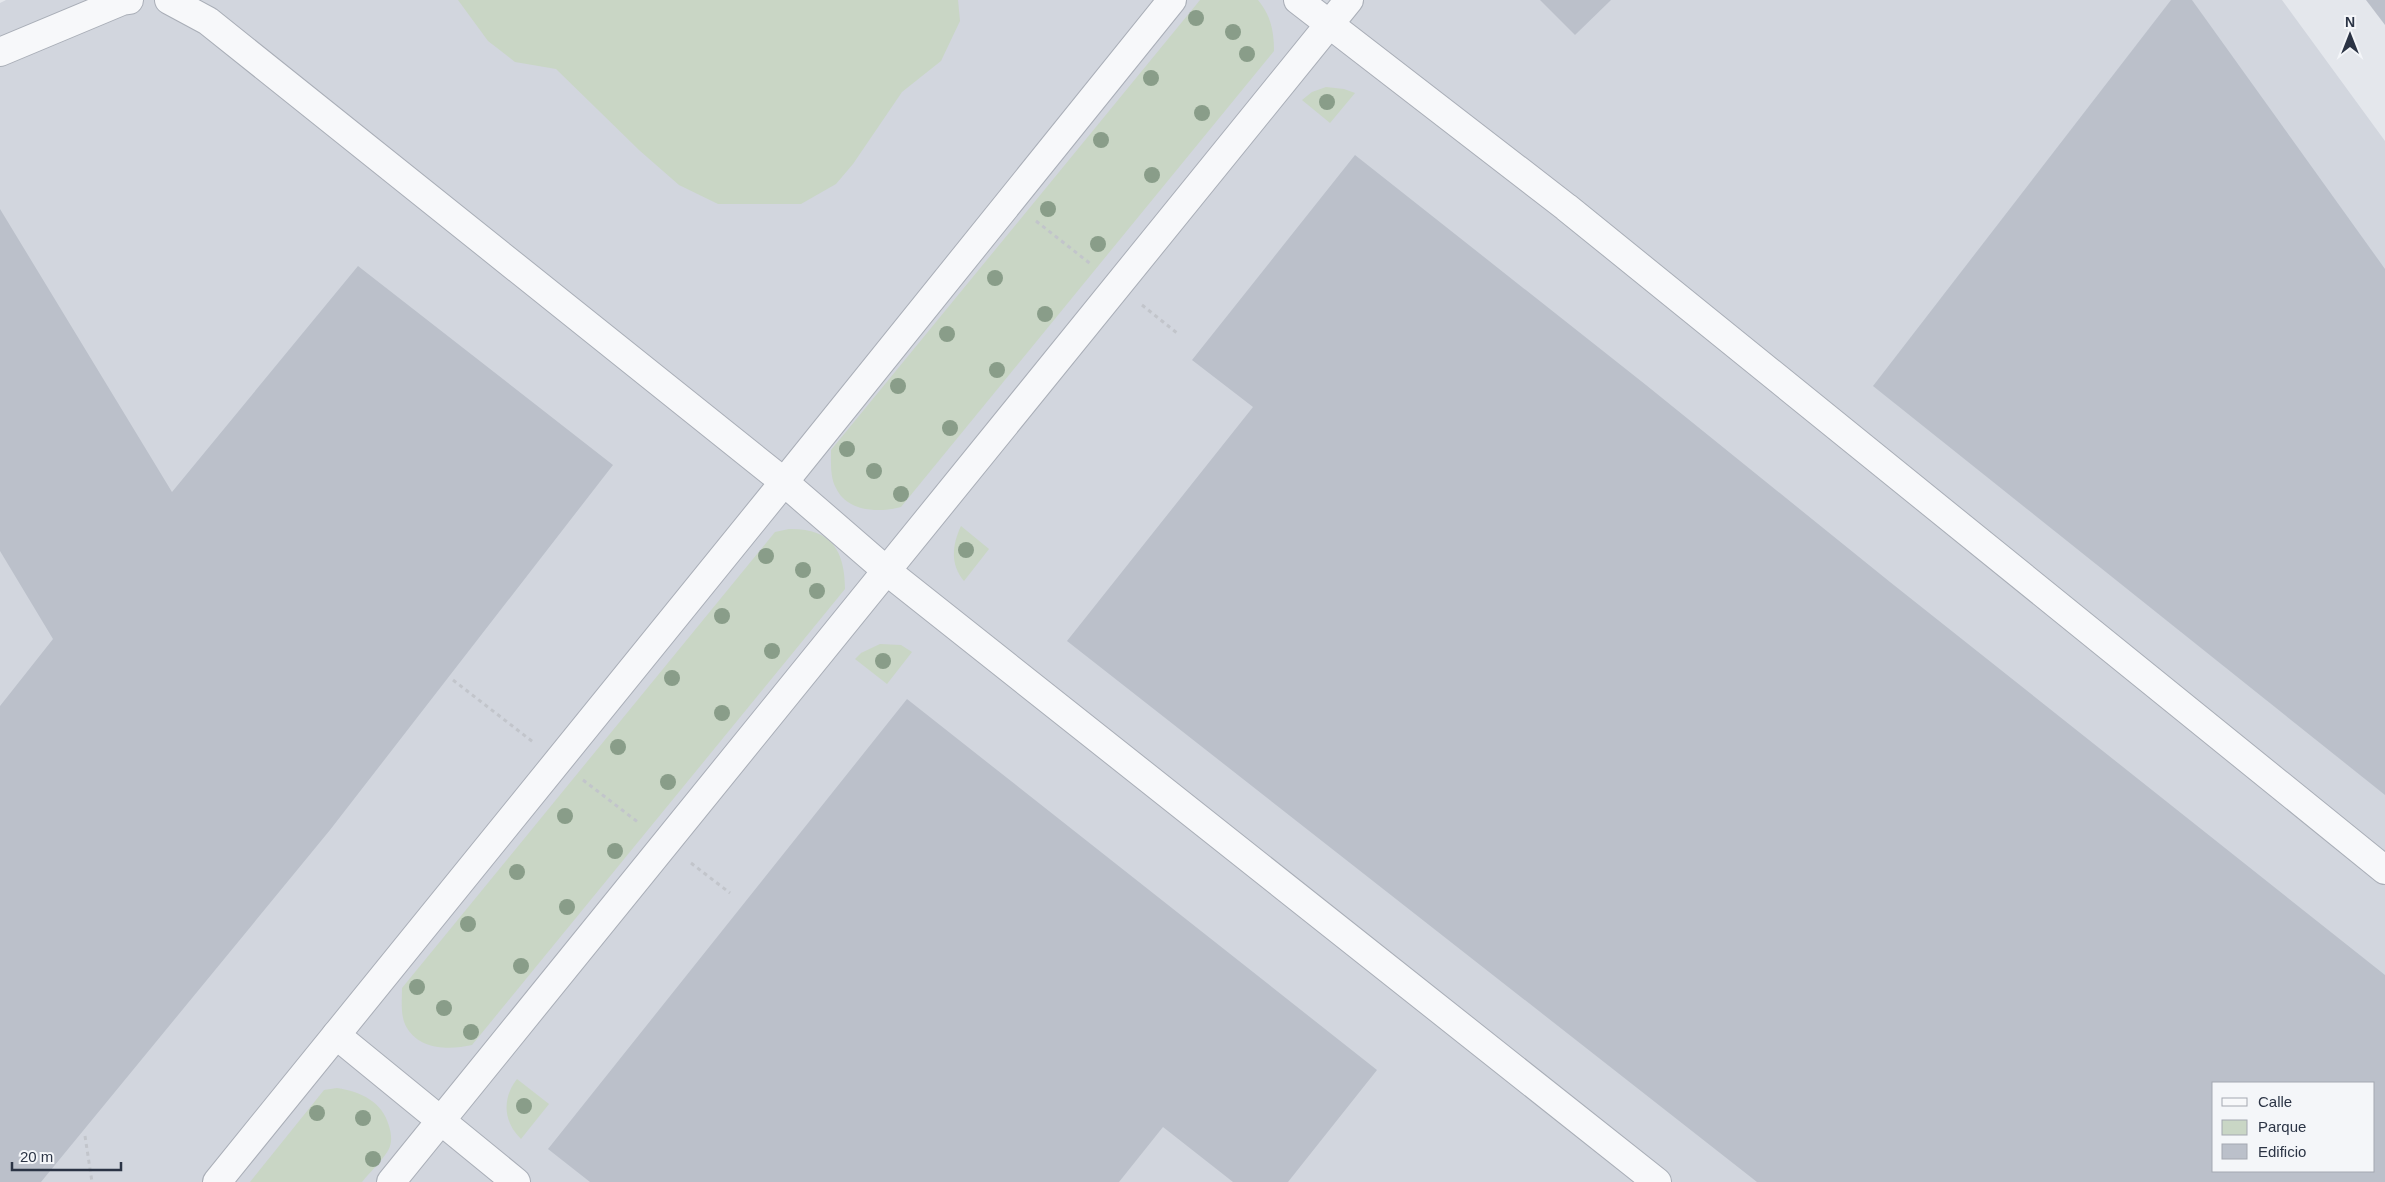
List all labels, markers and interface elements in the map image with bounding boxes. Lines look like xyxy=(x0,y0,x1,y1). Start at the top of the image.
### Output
north arrow xyxy=(2325,10,2375,60)
text: N xyxy=(2345,14,2355,30)
legend xyxy=(2212,1082,2375,1172)
text: Calle xyxy=(2258,1093,2292,1110)
text: Parque xyxy=(2258,1118,2306,1135)
scale bar xyxy=(12,1140,121,1172)
text: Edificio xyxy=(2258,1143,2306,1160)
text: 20 m xyxy=(20,1148,53,1165)

